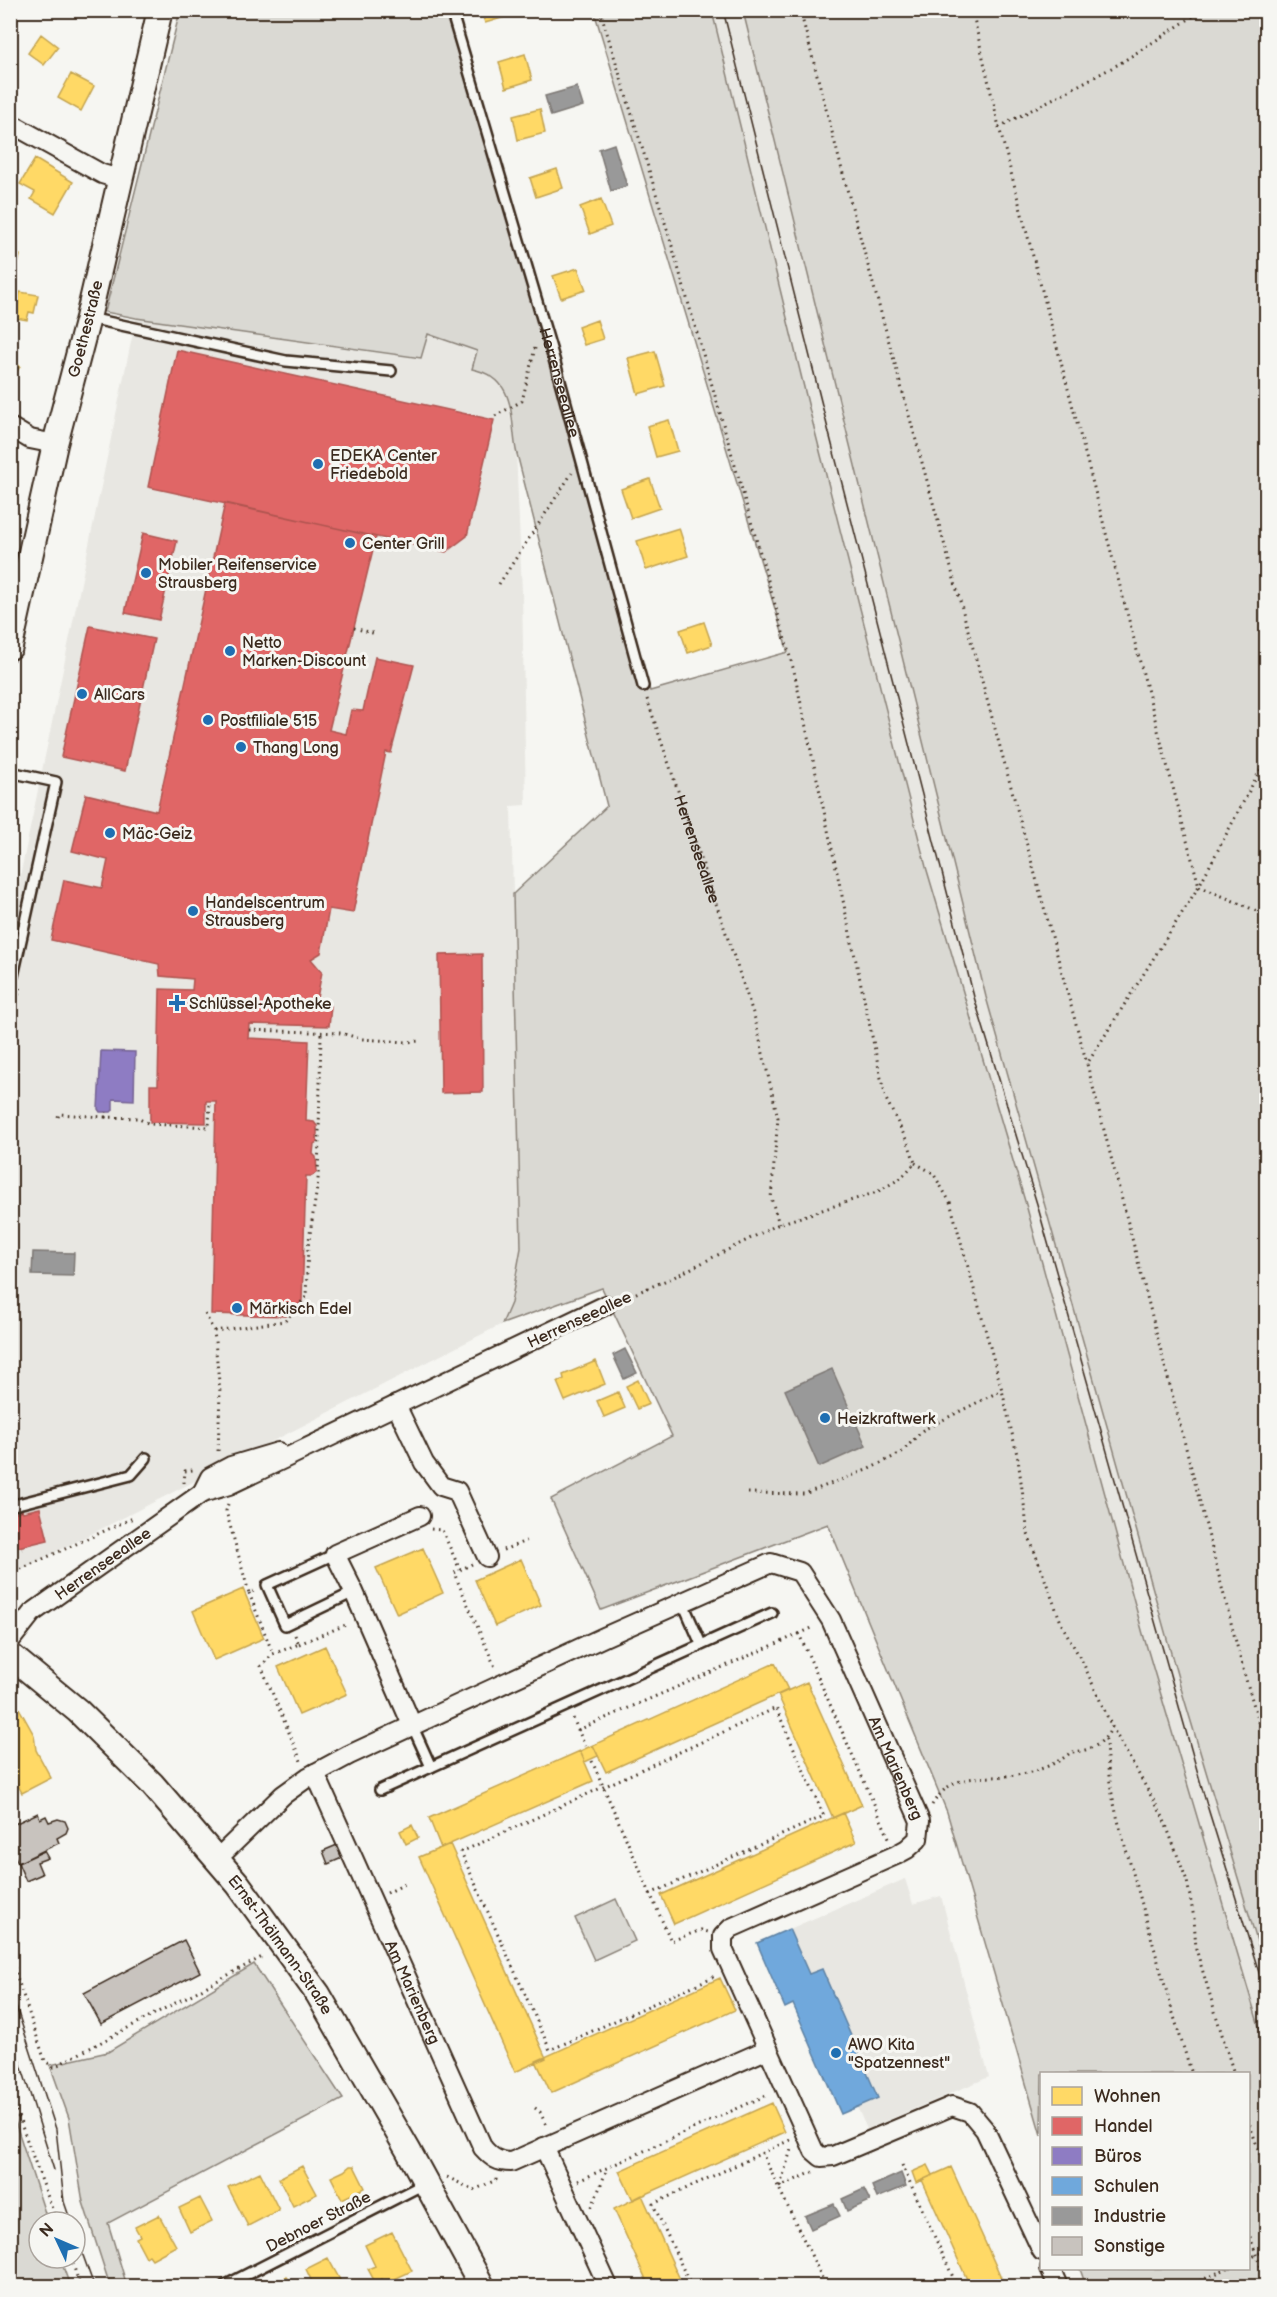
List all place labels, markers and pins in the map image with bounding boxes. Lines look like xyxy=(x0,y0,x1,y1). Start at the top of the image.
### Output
place label: EDEKA Center Friedebold xyxy=(330,447,437,484)
marker: EDEKA Center Friedebold xyxy=(311,457,325,471)
place label: Center Grill xyxy=(362,535,445,554)
marker: Center Grill xyxy=(343,536,357,550)
place label: Mobiler Reifenservice Strausberg xyxy=(158,556,317,593)
marker: Mobiler Reifenservice Strausberg xyxy=(139,566,153,580)
place label: Netto Marken-Discount xyxy=(242,634,366,671)
marker: Netto Marken-Discount xyxy=(223,644,237,658)
place label: AllCars xyxy=(94,686,145,705)
marker: AllCars xyxy=(75,687,89,701)
place label: Postfiliale 515 xyxy=(220,712,317,731)
marker: Postfiliale 515 xyxy=(201,713,215,727)
place label: Thang Long xyxy=(253,739,339,758)
marker: Thang Long xyxy=(234,740,248,754)
place label: Mäc-Geiz xyxy=(122,825,192,844)
marker: Mäc-Geiz xyxy=(103,826,117,840)
place label: Handelscentrum Strausberg xyxy=(205,894,325,931)
marker: Handelscentrum Strausberg xyxy=(186,904,200,918)
place label: Schlüssel-Apotheke xyxy=(189,995,332,1014)
marker: Schlüssel-Apotheke xyxy=(170,996,184,1010)
place label: Märkisch Edel xyxy=(249,1300,352,1319)
marker: Märkisch Edel xyxy=(230,1301,244,1315)
place label: Heizkraftwerk xyxy=(837,1410,936,1429)
marker: Heizkraftwerk xyxy=(818,1411,832,1425)
place label: AWO Kita "Spatzennest" xyxy=(848,2036,950,2073)
marker: AWO Kita "Spatzennest" xyxy=(829,2046,843,2060)

